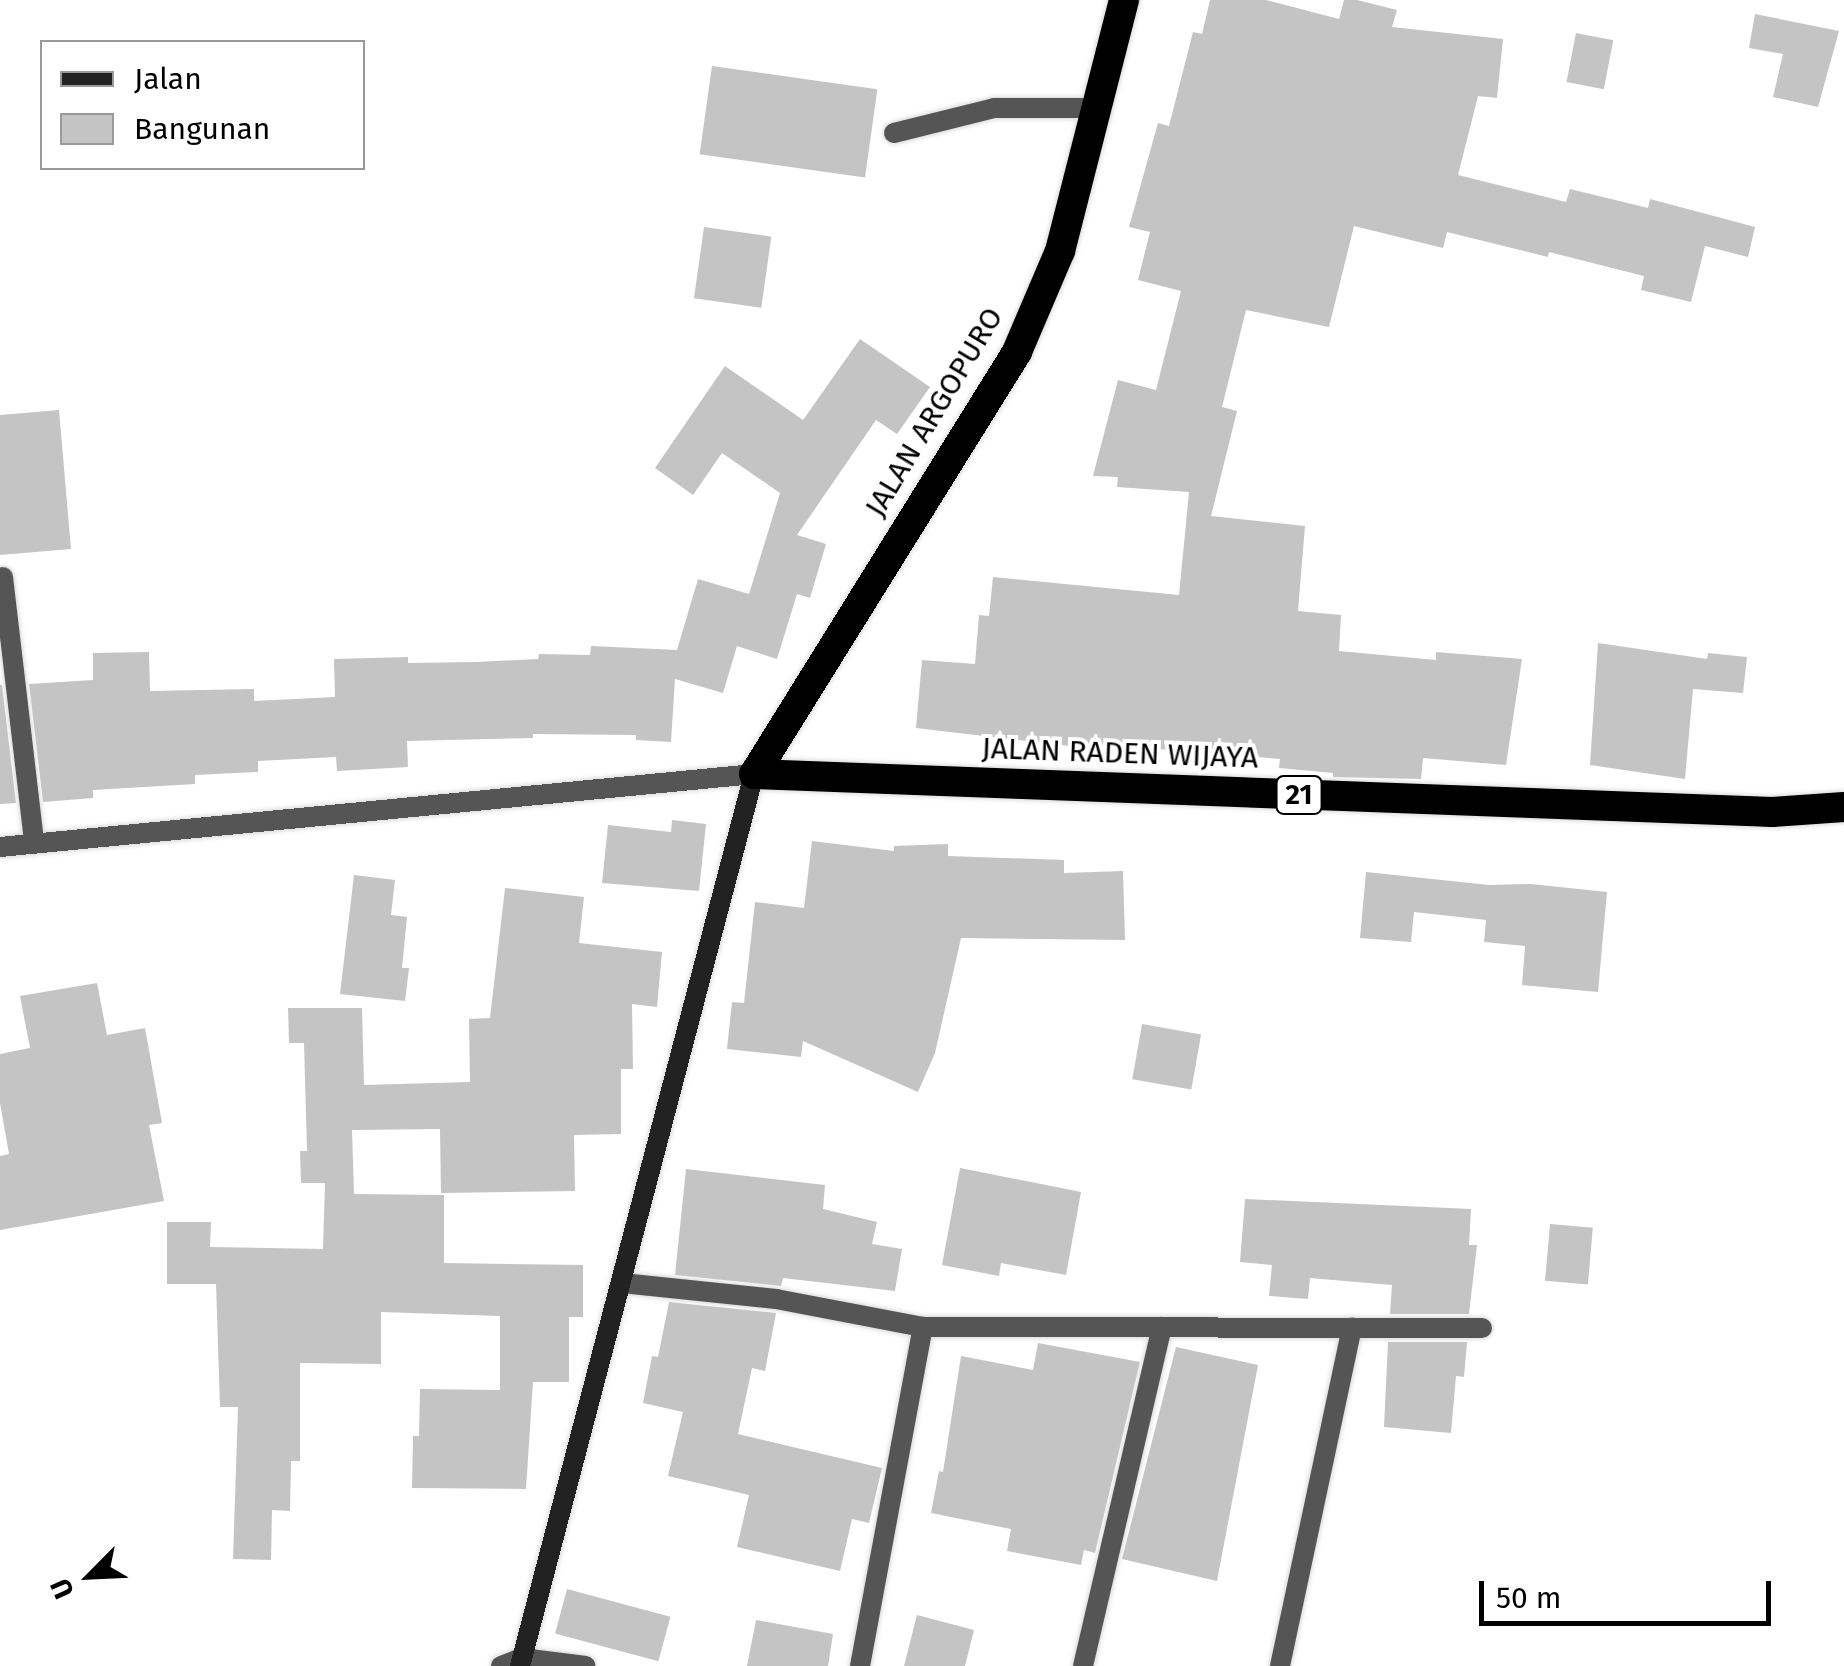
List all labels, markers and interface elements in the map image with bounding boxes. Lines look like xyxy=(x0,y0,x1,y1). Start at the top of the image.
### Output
legend xyxy=(40,40,365,170)
text: Jalan xyxy=(134,61,202,97)
text: Bangunan xyxy=(134,111,270,147)
street label: JALAN ARGOPURO xyxy=(857,301,1011,523)
street label: JALAN RADEN WIJAYA xyxy=(981,730,1259,776)
road number: 21 xyxy=(1274,772,1324,818)
north arrow xyxy=(40,1526,140,1626)
scale bar xyxy=(1484,1561,1776,1623)
text: U xyxy=(43,1573,81,1603)
text: 50 m xyxy=(1496,1580,1561,1616)

